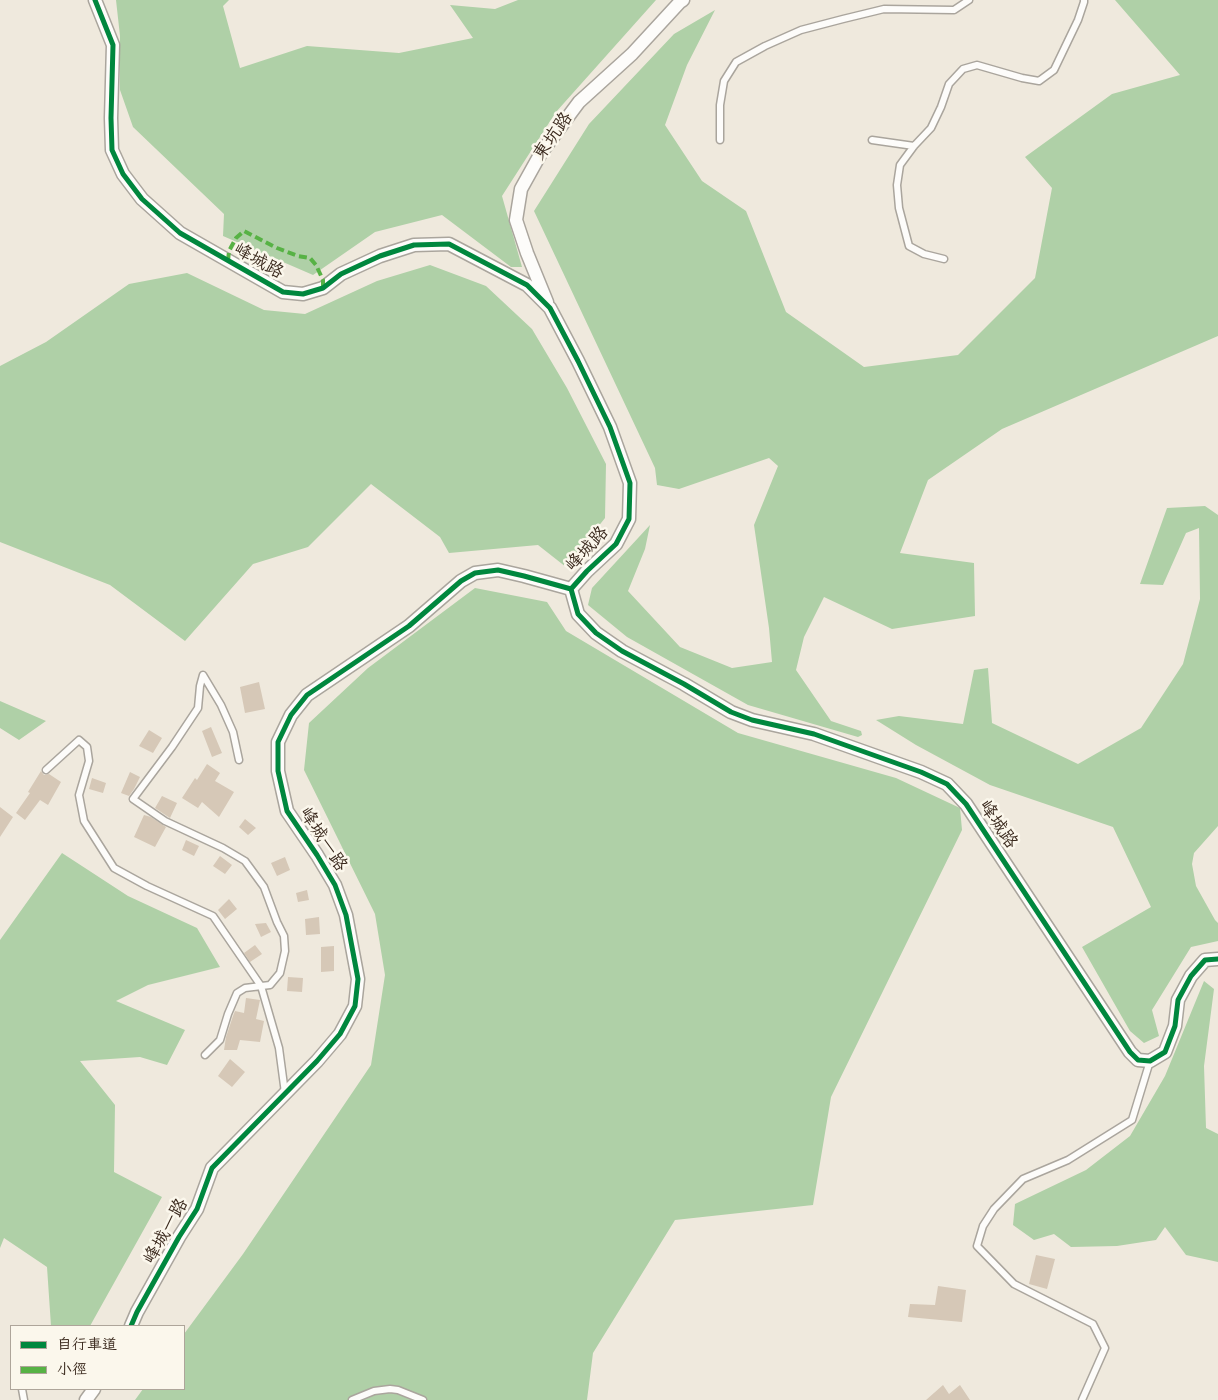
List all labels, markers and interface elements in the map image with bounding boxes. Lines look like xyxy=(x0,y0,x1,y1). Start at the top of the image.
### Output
street label: 東坑路 xyxy=(530,109,578,165)
street label: 峰城路 xyxy=(229,239,287,285)
street label: 峰城路 xyxy=(562,523,614,577)
street label: 峰城路 xyxy=(973,797,1021,853)
street label: 峰城一路 xyxy=(293,804,351,876)
street label: 峰城一路 xyxy=(140,1195,194,1269)
legend xyxy=(10,1325,185,1390)
text: 自行車道 xyxy=(57,1335,117,1355)
text: 小徑 xyxy=(57,1360,87,1380)

